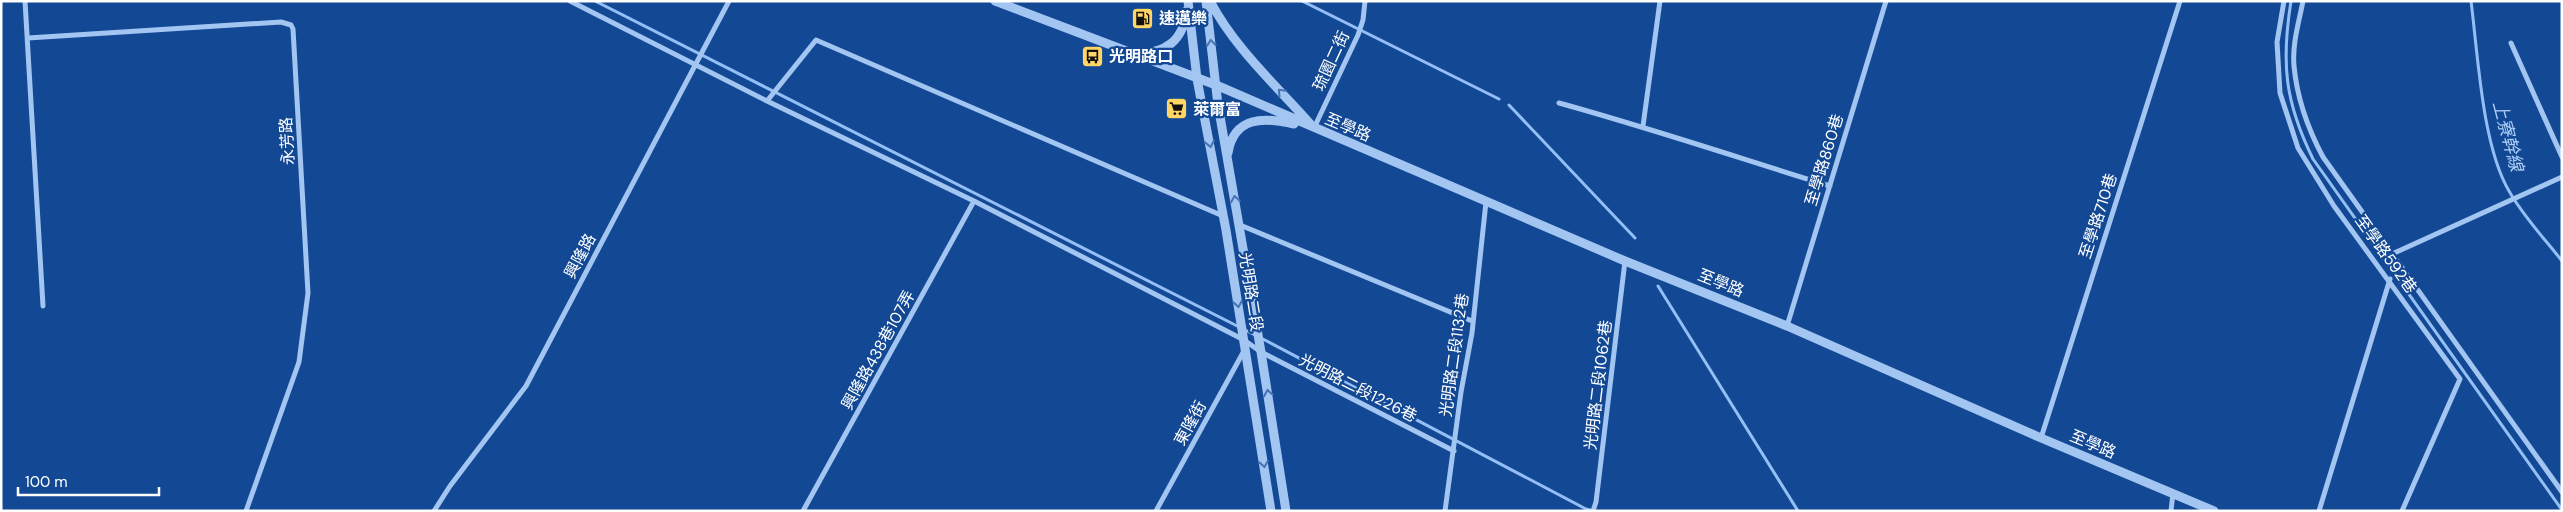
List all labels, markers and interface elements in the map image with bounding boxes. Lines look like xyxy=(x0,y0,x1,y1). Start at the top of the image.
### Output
fuel station icon: 速邁樂 xyxy=(1131,6,1155,30)
place label: 速邁樂 xyxy=(1159,8,1207,29)
street label: 琉園二街 xyxy=(1308,28,1354,94)
one-way arrow xyxy=(1206,39,1217,47)
bus stop icon: 光明路口 xyxy=(1081,44,1105,68)
place label: 光明路口 xyxy=(1109,46,1173,67)
one-way arrow xyxy=(1278,88,1287,97)
supermarket icon: 萊爾富 xyxy=(1165,97,1189,121)
water label: 上寮幹線 xyxy=(2487,98,2529,176)
place label: 萊爾富 xyxy=(1193,99,1241,120)
street label: 至學路 xyxy=(1322,108,1374,146)
street label: 至學路860巷 xyxy=(1800,112,1848,208)
street label: 永芳路 xyxy=(275,116,299,166)
one-way arrow xyxy=(1204,139,1215,148)
street label: 至學路710巷 xyxy=(2074,171,2122,261)
one-way arrow xyxy=(1231,194,1241,203)
street label: 至學路592巷 xyxy=(2350,210,2422,298)
street label: 興隆路 xyxy=(559,230,601,282)
street label: 光明路二段 xyxy=(1234,251,1268,333)
street label: 至學路 xyxy=(1695,264,1747,302)
street label: 興隆路438巷107弄 xyxy=(837,287,919,413)
street label: 光明路二段1132巷 xyxy=(1435,292,1473,418)
one-way arrow xyxy=(1232,300,1243,308)
street label: 光明路二段1062巷 xyxy=(1580,319,1616,451)
street label: 光明路二段1226巷 xyxy=(1296,349,1420,427)
one-way arrow xyxy=(1263,389,1273,398)
street label: 東隆街 xyxy=(1169,397,1211,449)
street label: 至學路 xyxy=(2067,425,2119,463)
one-way arrow xyxy=(1258,460,1268,469)
scale bar xyxy=(18,464,159,496)
text: 100 m xyxy=(25,472,68,492)

